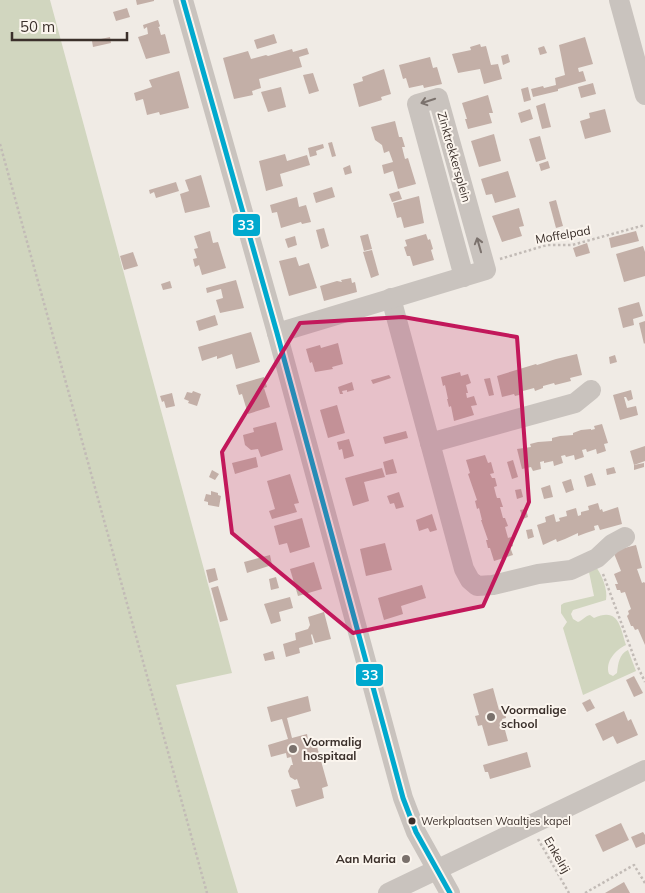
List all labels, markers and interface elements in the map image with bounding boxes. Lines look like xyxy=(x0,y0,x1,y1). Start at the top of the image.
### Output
scale bar xyxy=(12,10,128,42)
text: 50 m xyxy=(20,17,55,36)
one-way arrow xyxy=(421,97,437,106)
street label: Zinktrekkersplein xyxy=(434,110,475,204)
line badge: 33 xyxy=(232,213,261,237)
text: 33 xyxy=(238,216,254,234)
street label: Moffelpad xyxy=(534,222,592,247)
one-way arrow xyxy=(473,238,483,254)
line badge: 33 xyxy=(355,663,384,687)
text: 33 xyxy=(362,666,378,684)
place label: Voormalige school xyxy=(500,702,567,731)
marker: Voormalige school xyxy=(485,711,497,723)
place label: Voormalig hospitaal xyxy=(302,734,362,763)
marker: Voormalig hospitaal xyxy=(287,743,299,755)
place label: Werkplaatsen Waaltjes kapel xyxy=(421,814,571,828)
marker: Werkplaatsen Waaltjes kapel xyxy=(407,816,417,826)
street label: Enkelrij xyxy=(541,834,574,876)
place label: Aan Maria xyxy=(336,851,396,866)
marker: Aan Maria xyxy=(400,853,412,865)

